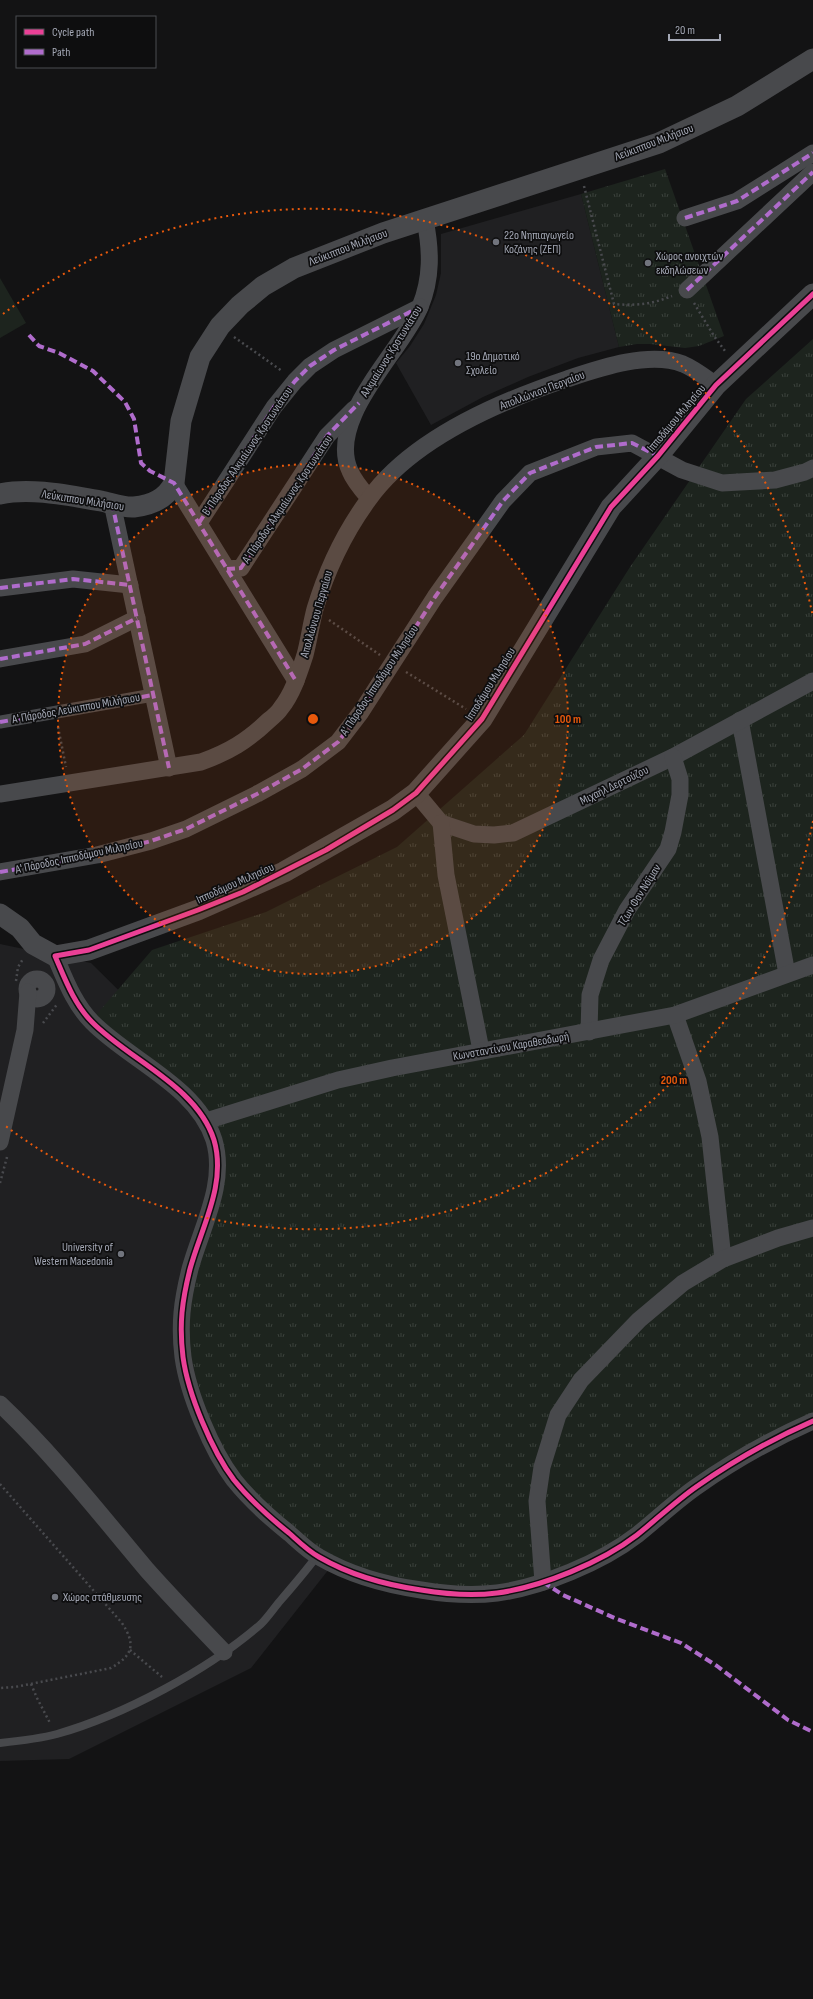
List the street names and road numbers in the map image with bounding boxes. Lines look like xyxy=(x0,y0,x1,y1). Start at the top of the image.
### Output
street label: Λεύκιππου Μιλήσιου xyxy=(612,121,696,165)
street label: Λεύκιππου Μιλήσιου xyxy=(306,226,390,270)
street label: Αλκμαίωνος Κροτωνιάτου xyxy=(357,303,426,401)
street label: Απολλώνιου Περγαίου xyxy=(497,367,587,414)
street label: Ιπποδάμου Μιλησίου xyxy=(644,381,709,455)
street label: Β' Πάροδος Αλκμαίωνος Κροτωνιάτου xyxy=(199,384,296,518)
street label: Α' Πάροδος Αλκμαίωνος Κροτωνιάτου xyxy=(238,432,336,567)
street label: Λεύκιππου Μιλήσιου xyxy=(40,486,125,514)
street label: Απολλώνιου Περγαίου xyxy=(297,569,336,660)
street label: Α' Πάροδος Ιπποδάμου Μιλησίου xyxy=(336,622,422,739)
street label: Ιπποδάμου Μιλησίου xyxy=(462,645,519,724)
street label: Α' Πάροδος Λεύκιππου Μιλήσιου xyxy=(10,690,141,727)
street label: Μιχαήλ Δερτούζου xyxy=(577,762,651,809)
street label: Α' Πάροδος Ιπποδάμου Μιλησίου xyxy=(13,836,144,878)
street label: Ιπποδάμου Μιλησίου xyxy=(194,860,276,907)
street label: Τζων Φον Νόϊμαν xyxy=(614,861,665,929)
street label: Κωνσταντίνου Καραθεοδωρή xyxy=(452,1029,570,1064)

